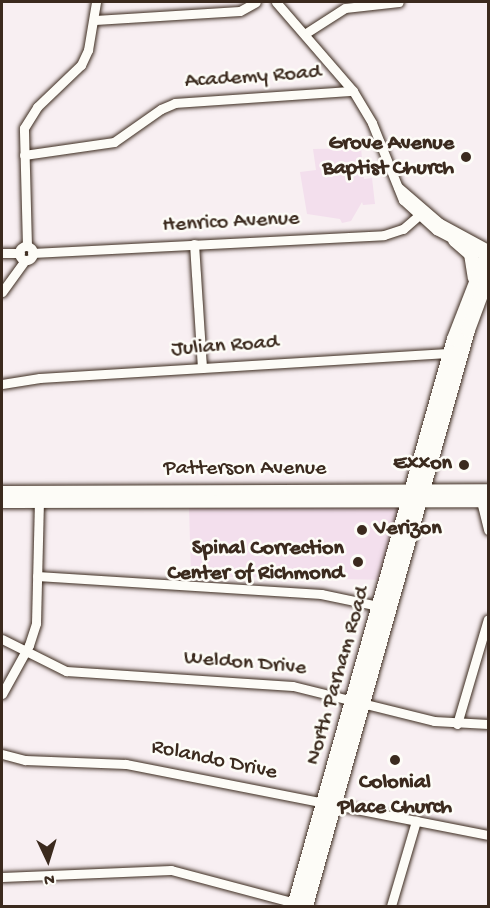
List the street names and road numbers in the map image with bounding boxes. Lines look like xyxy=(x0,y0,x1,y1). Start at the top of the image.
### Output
street label: Academy Road xyxy=(184,60,322,96)
street label: Henrico Avenue xyxy=(162,206,300,240)
street label: Julian Road xyxy=(170,330,280,364)
street label: Patterson Avenue xyxy=(164,457,326,483)
street label: North Parham Road xyxy=(301,584,377,768)
street label: Weldon Drive xyxy=(183,645,307,683)
street label: Rolando Drive xyxy=(149,735,279,787)

